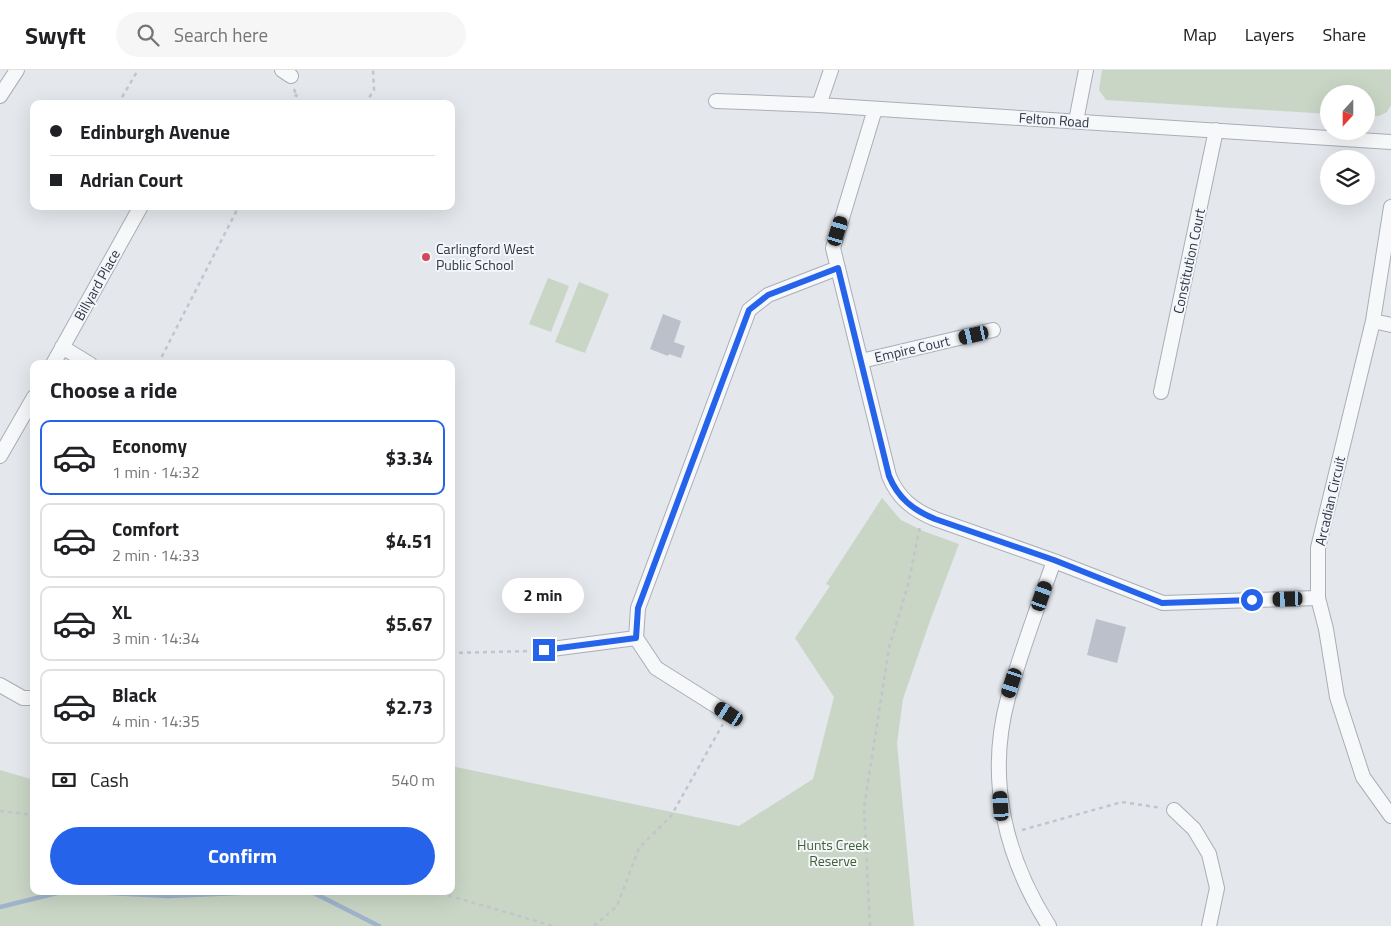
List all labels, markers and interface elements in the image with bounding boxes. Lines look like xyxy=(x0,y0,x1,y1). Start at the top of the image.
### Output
search box xyxy=(116,12,466,57)
text: Swyft xyxy=(25,17,86,53)
text: Search here xyxy=(174,20,268,49)
icon: search xyxy=(134,21,162,49)
text: Map xyxy=(1183,21,1217,48)
text: Layers xyxy=(1245,21,1294,48)
text: Share xyxy=(1322,21,1366,48)
north arrow xyxy=(1320,85,1375,140)
map controls xyxy=(1320,85,1375,205)
street label: Felton Road xyxy=(1018,107,1090,132)
text: Edinburgh Avenue xyxy=(80,117,230,146)
button: layers xyxy=(1320,150,1375,205)
text: Adrian Court xyxy=(80,165,183,194)
street label: Constitution Court xyxy=(1167,206,1210,316)
car xyxy=(826,214,849,248)
place label: Carlingford West Public School xyxy=(436,238,534,275)
street label: Billyard Place xyxy=(68,245,125,324)
marker: Carlingford West Public School xyxy=(420,251,432,263)
car xyxy=(957,324,990,346)
street label: Empire Court xyxy=(872,330,952,367)
text: Choose a ride xyxy=(50,373,177,407)
text: Economy xyxy=(112,431,187,460)
icon: car xyxy=(52,435,97,480)
text: $3.34 xyxy=(386,443,433,472)
street label: Arcadian Circuit xyxy=(1309,454,1350,548)
text: 1 min · 14:32 xyxy=(112,460,200,484)
text: Comfort xyxy=(112,514,179,543)
icon: car xyxy=(52,518,97,563)
text: $4.51 xyxy=(386,526,433,555)
text: 2 min · 14:33 xyxy=(112,543,200,567)
callout: 2 min xyxy=(503,578,585,612)
car xyxy=(1030,579,1053,613)
text: 2 min xyxy=(524,583,562,607)
route start xyxy=(1241,589,1263,611)
car xyxy=(1272,591,1303,607)
text: XL xyxy=(112,597,132,626)
icon: car xyxy=(52,601,97,646)
text: $5.67 xyxy=(386,609,433,638)
text: 3 min · 14:34 xyxy=(112,626,200,650)
route end xyxy=(533,639,555,661)
car xyxy=(1000,666,1023,700)
text: Black xyxy=(112,680,157,709)
icon: car xyxy=(52,684,97,729)
text: $2.73 xyxy=(386,692,433,721)
car xyxy=(712,700,745,728)
text: 4 min · 14:35 xyxy=(112,709,200,733)
text: Cash xyxy=(90,765,129,794)
icon: cash xyxy=(50,766,78,794)
text: 540 m xyxy=(391,768,435,792)
car xyxy=(992,791,1009,821)
button: Confirm xyxy=(50,827,435,885)
park label: Hunts Creek Reserve xyxy=(797,834,869,871)

